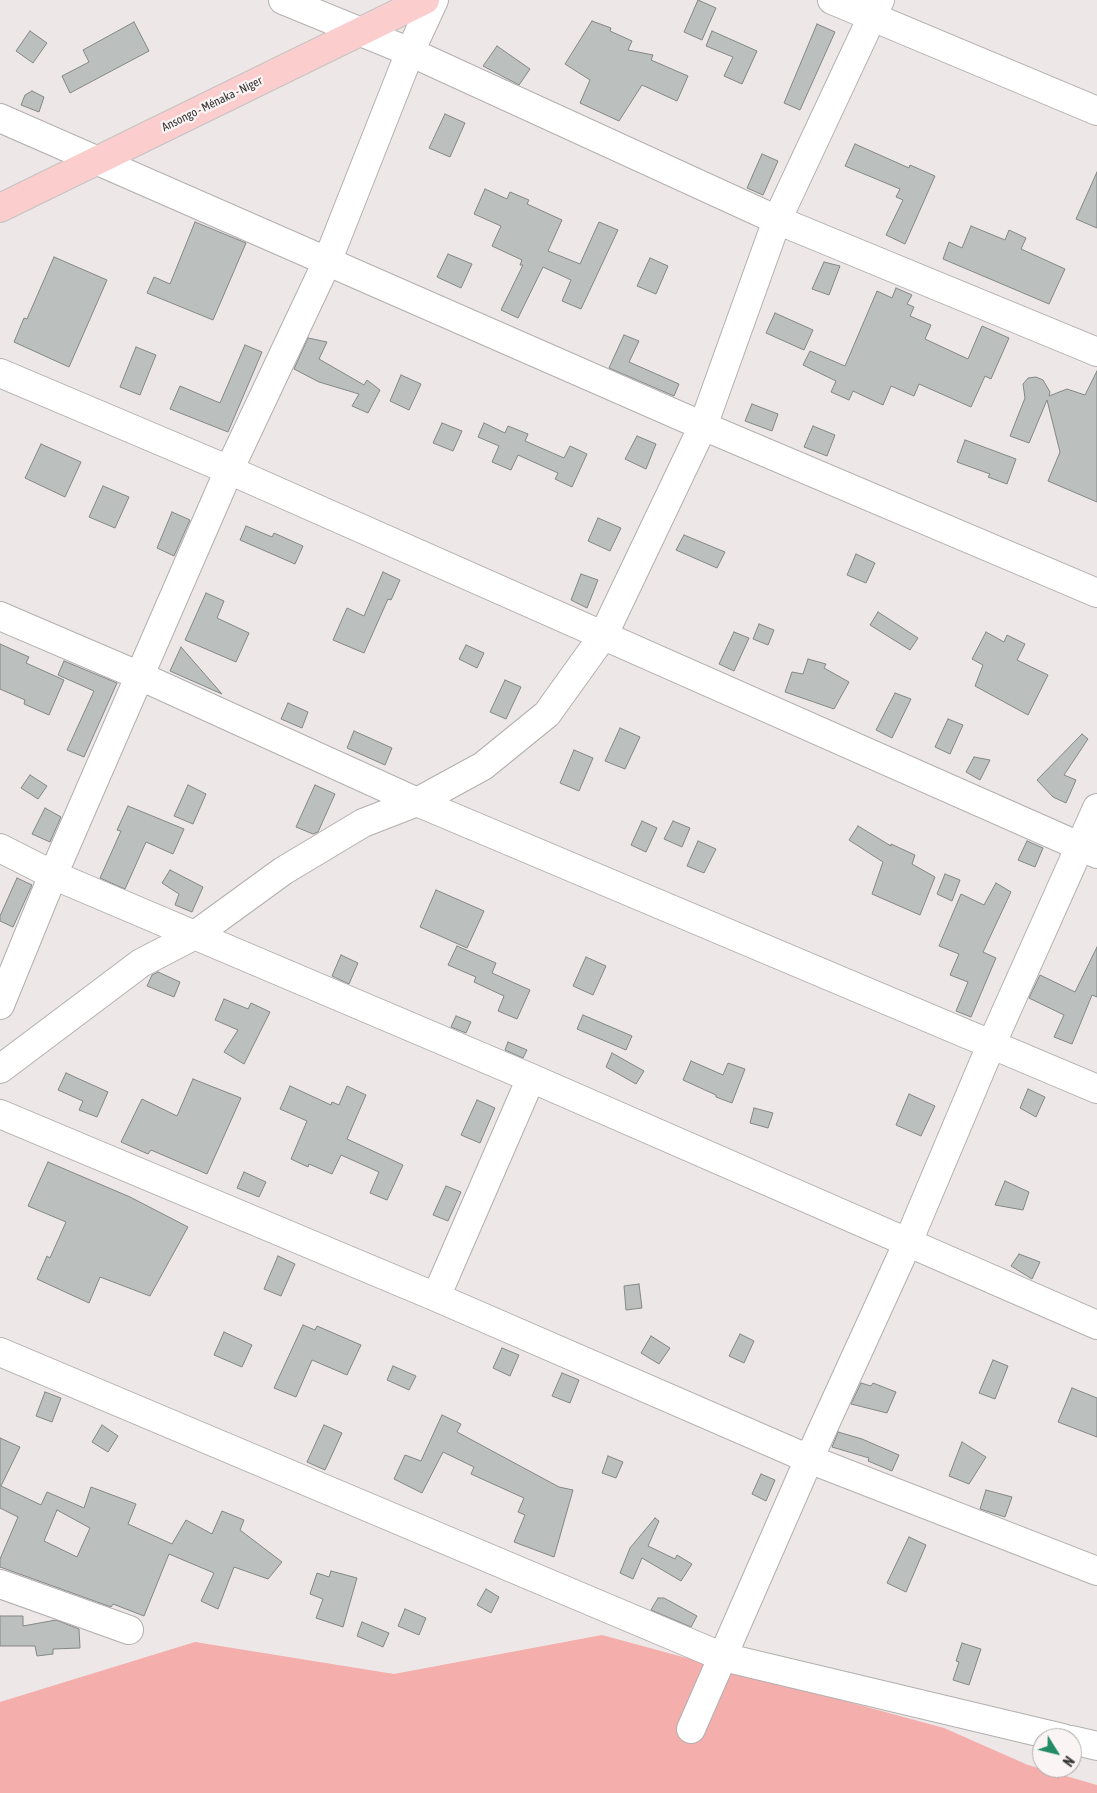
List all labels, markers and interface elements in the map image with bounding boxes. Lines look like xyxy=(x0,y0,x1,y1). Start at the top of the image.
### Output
street label: Ansongo - Ménaka - Niger xyxy=(159,73,265,135)
north arrow xyxy=(1032,1728,1082,1778)
text: N xyxy=(1059,1753,1077,1769)

